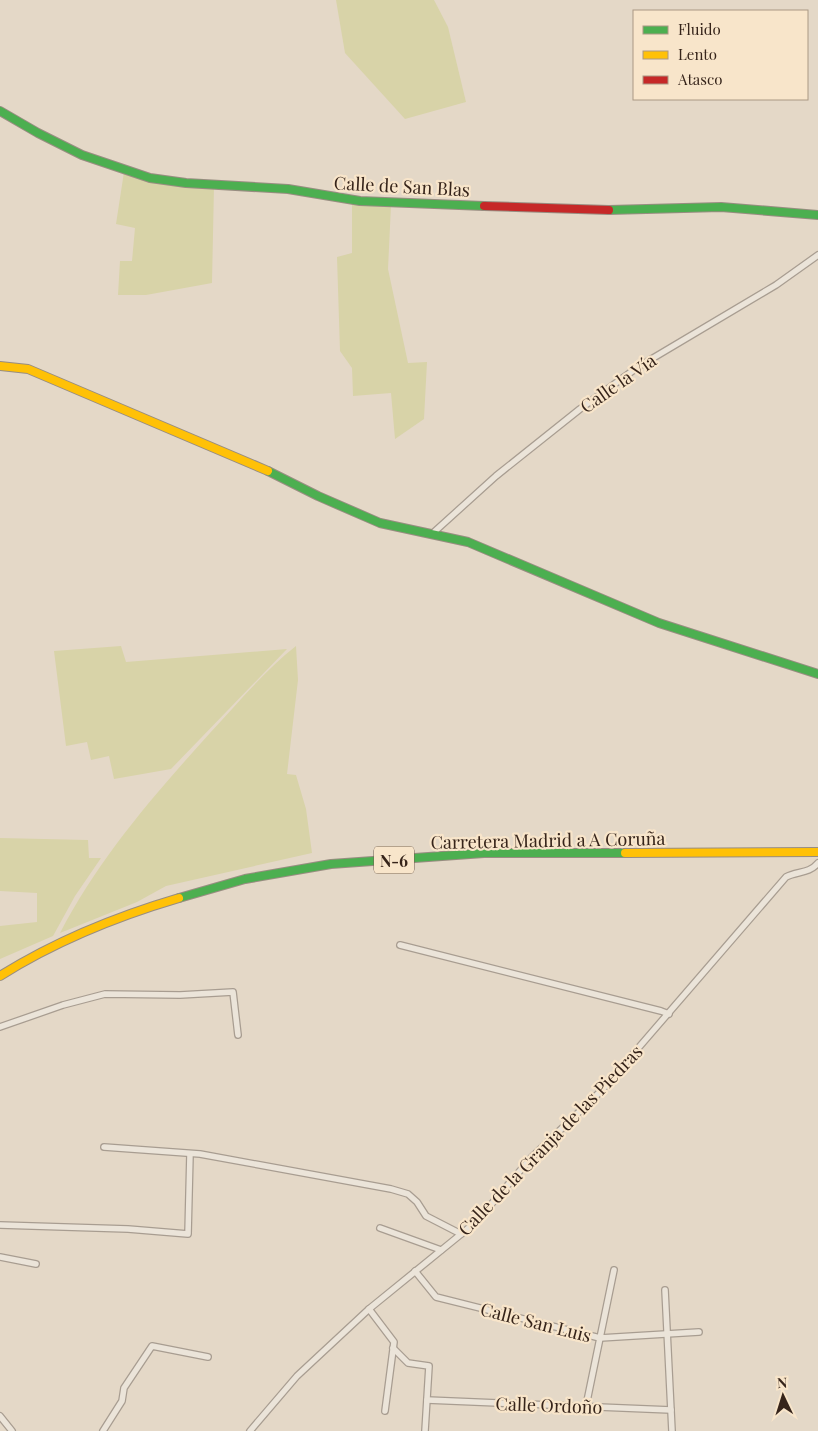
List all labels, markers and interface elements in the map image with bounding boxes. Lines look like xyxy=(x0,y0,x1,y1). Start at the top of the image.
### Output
legend xyxy=(633,10,808,100)
text: Fluido xyxy=(678,19,721,39)
text: Lento xyxy=(678,44,717,64)
text: Atasco xyxy=(677,69,722,89)
street label: Calle de San Blas xyxy=(333,170,471,202)
street label: Calle la Vía xyxy=(575,348,661,418)
street label: Carretera Madrid a A Coruña xyxy=(430,826,666,854)
road number: N-6 xyxy=(374,846,414,874)
street label: Calle de la Granja de las Piedras xyxy=(452,1040,648,1240)
street label: Calle San Luis xyxy=(478,1297,594,1347)
north arrow xyxy=(758,1371,808,1421)
text: N xyxy=(776,1373,788,1392)
street label: Calle Ordoño xyxy=(495,1391,603,1419)

